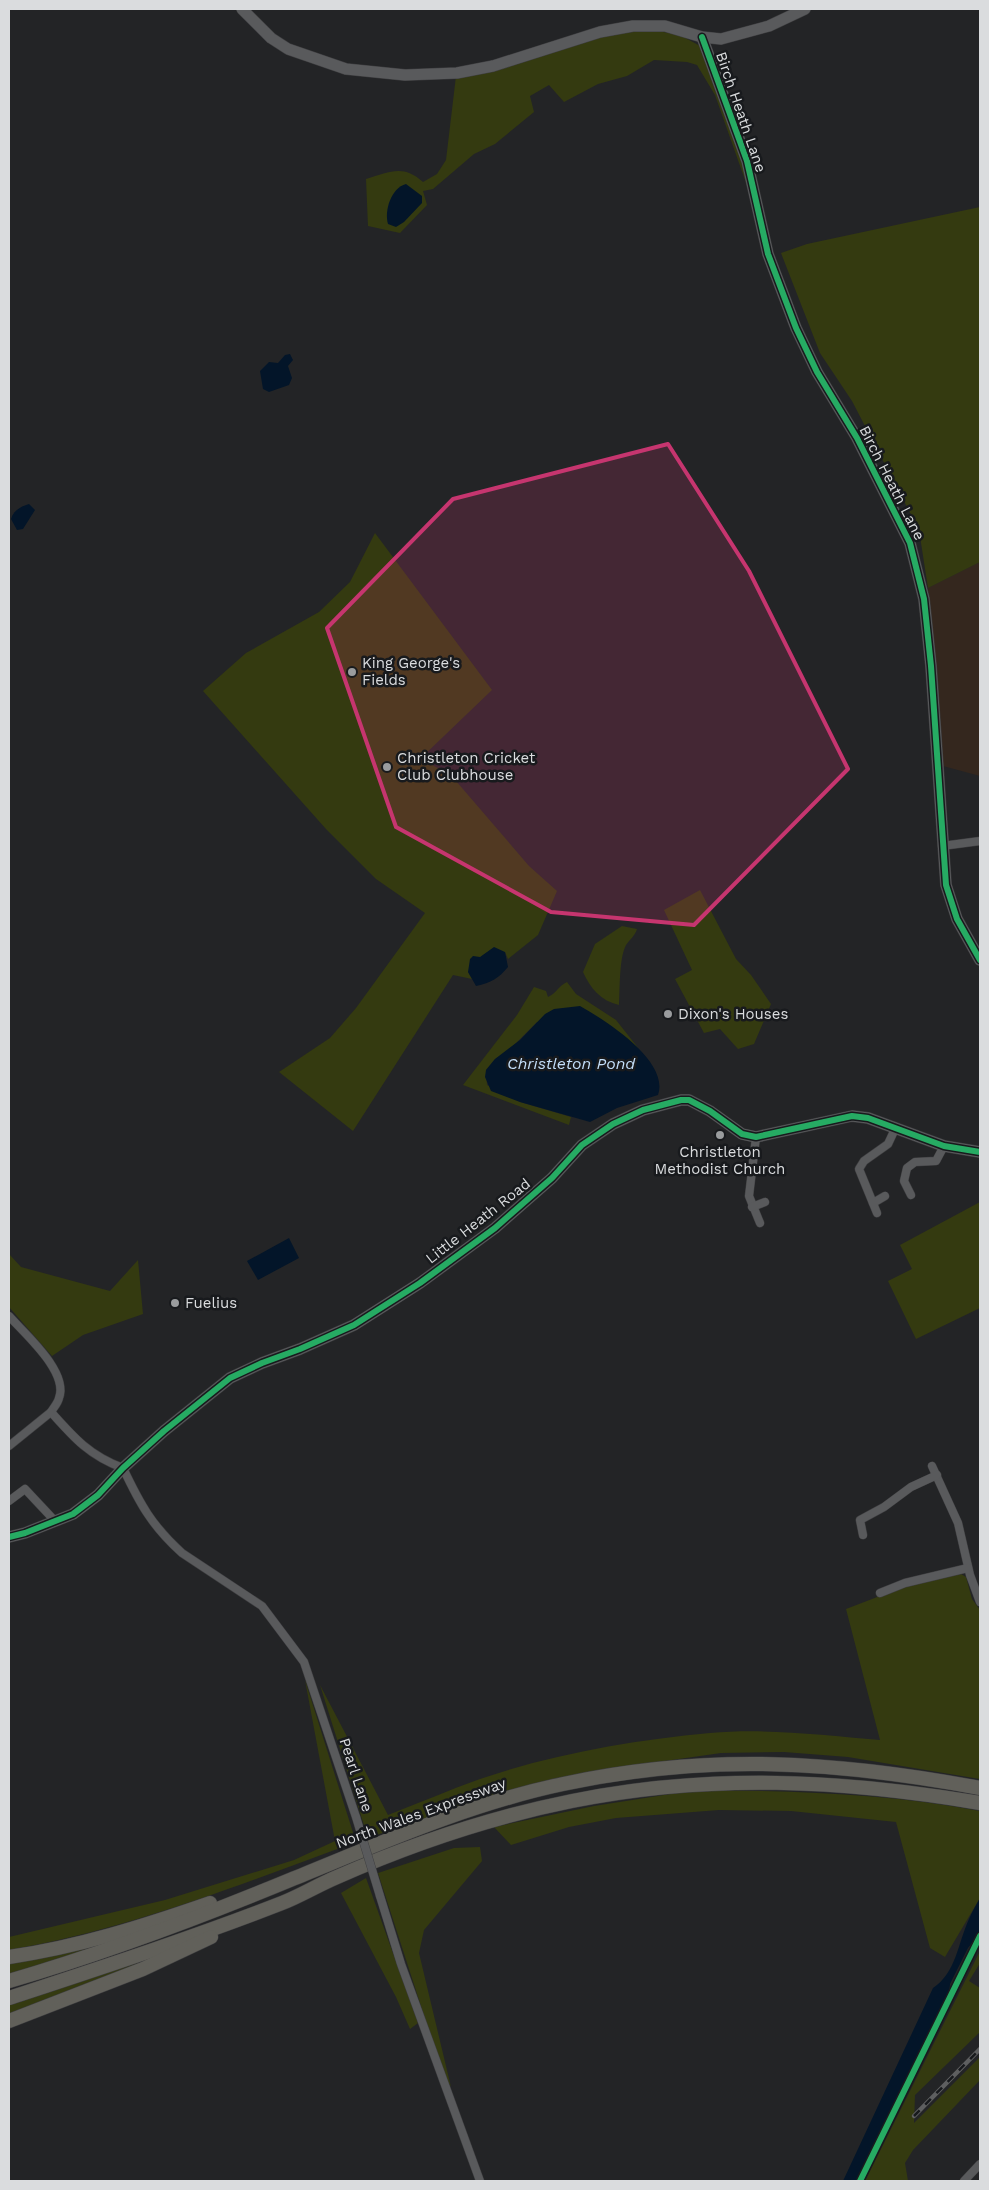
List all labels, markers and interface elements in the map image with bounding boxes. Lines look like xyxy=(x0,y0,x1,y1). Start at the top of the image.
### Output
street label: Birch Heath Lane xyxy=(712,49,770,175)
street label: Birch Heath Lane xyxy=(855,423,929,543)
place label: King George's Fields xyxy=(362,654,460,689)
marker: King George's Fields xyxy=(346,666,358,678)
place label: Christleton Cricket Club Clubhouse xyxy=(397,749,536,784)
marker: Christleton Cricket Club Clubhouse xyxy=(381,761,393,773)
place label: Dixon's Houses xyxy=(678,1005,788,1023)
marker: Dixon's Houses xyxy=(662,1008,674,1020)
water label: Christleton Pond xyxy=(507,1054,636,1073)
marker: Christleton Methodist Church xyxy=(714,1129,726,1141)
place label: Christleton Methodist Church xyxy=(655,1143,785,1178)
street label: Little Heath Road xyxy=(422,1175,534,1267)
place label: Fuelius xyxy=(185,1294,237,1312)
marker: Fuelius xyxy=(169,1297,181,1309)
street label: Pearl Lane xyxy=(336,1736,376,1814)
street label: North Wales Expressway xyxy=(334,1774,509,1852)

